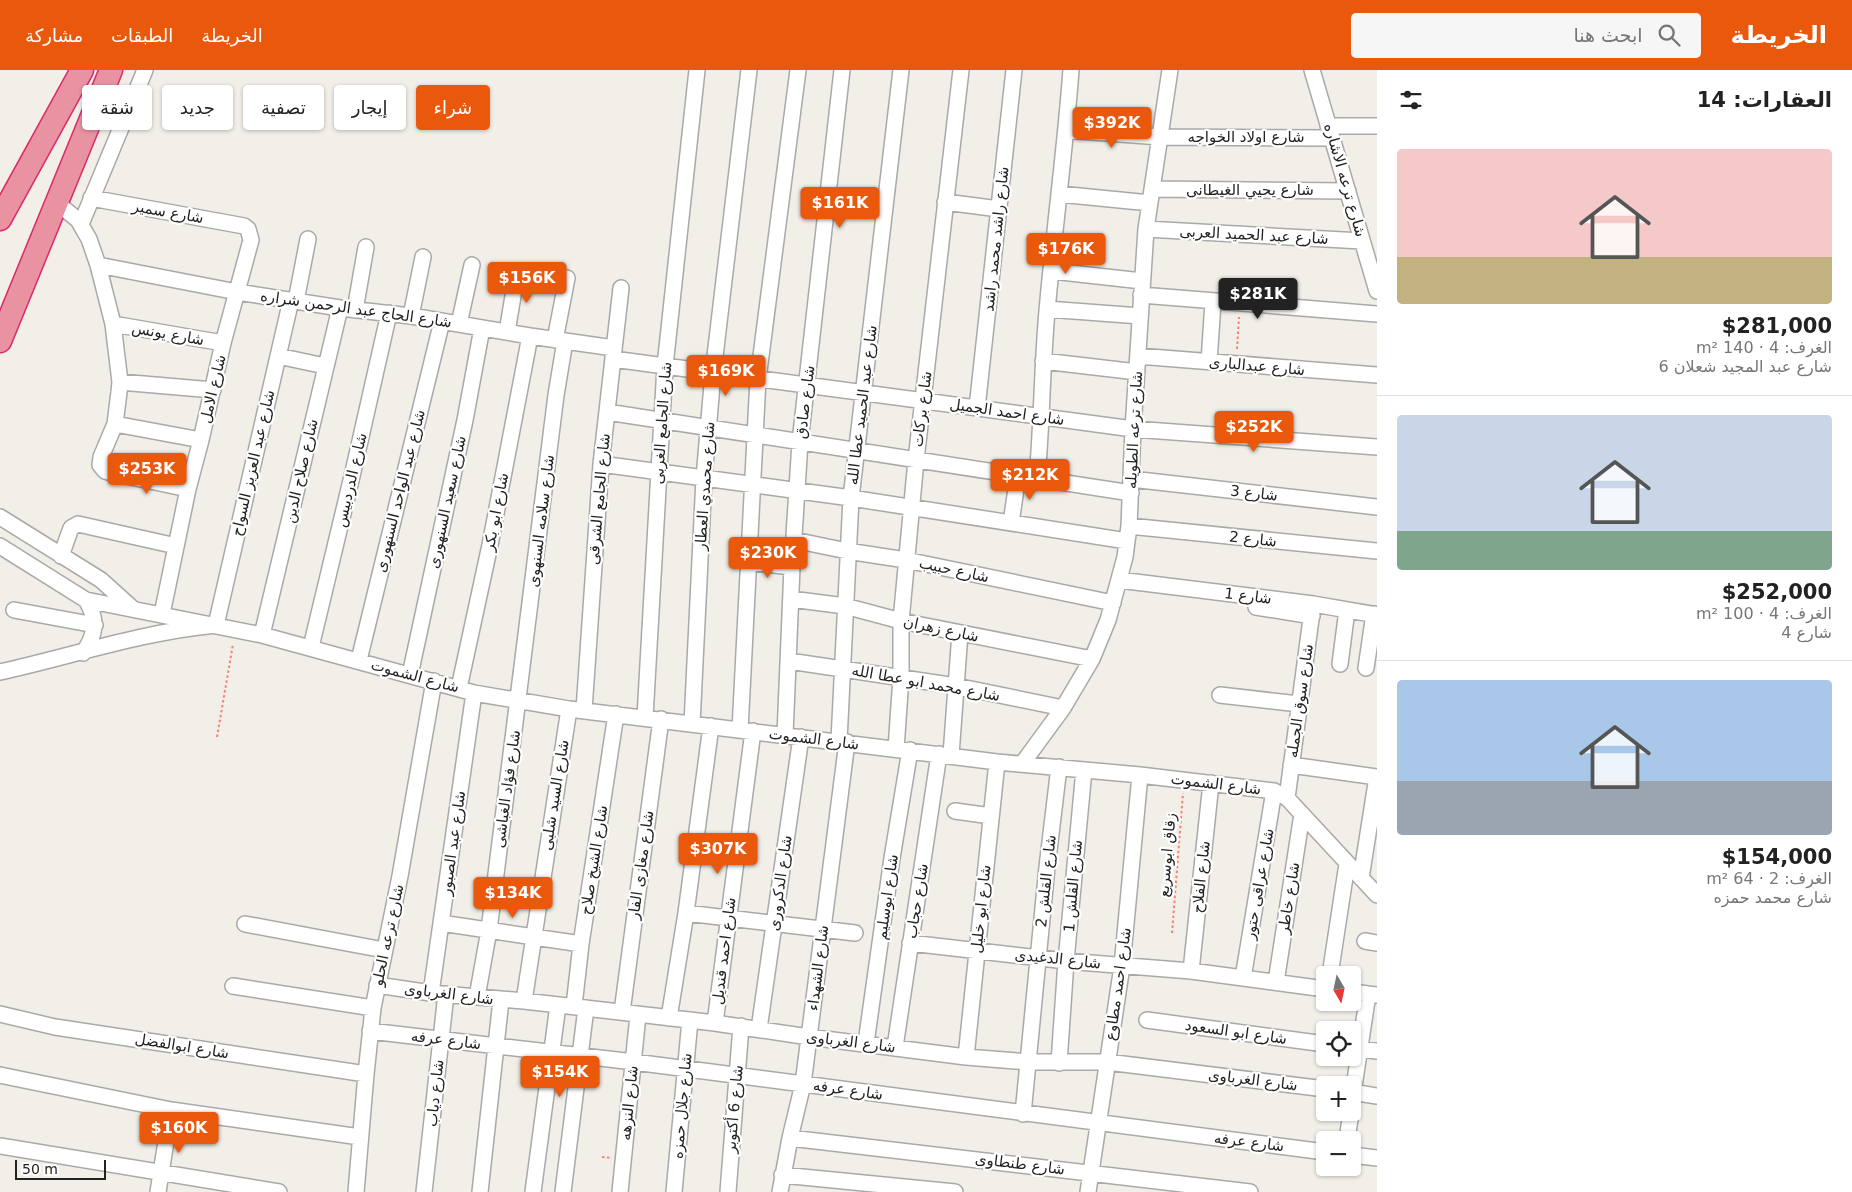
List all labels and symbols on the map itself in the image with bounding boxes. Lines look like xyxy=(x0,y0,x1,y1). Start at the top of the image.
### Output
pin: $392K xyxy=(1077,106,1147,149)
street label: شارع ترعه الاشاره xyxy=(1320,121,1370,239)
street label: شارع اولاد الخواجه xyxy=(1187,128,1305,146)
street label: شارع راشد محمد راشد xyxy=(979,166,1013,312)
street label: شارع يحيي الغيطانى xyxy=(1186,181,1314,200)
pin: $161K xyxy=(805,186,875,229)
street label: شارع سمير xyxy=(130,197,205,227)
street label: شارع عبد الحميد العربى xyxy=(1179,222,1329,248)
pin: $176K xyxy=(1031,232,1101,275)
pin: $156K xyxy=(492,262,562,304)
pin: $281K xyxy=(1223,278,1293,320)
street label: شارع الحاج عبد الرحمن شراره xyxy=(259,287,453,332)
street label: شارع يونس xyxy=(130,319,206,349)
street label: شارع عبد الحميد عطا الله xyxy=(843,324,881,486)
street label: شارع الامل xyxy=(196,353,230,425)
street label: شارع عبدالبارى xyxy=(1208,353,1306,379)
pin: $169K xyxy=(691,354,761,397)
street label: شارع الجامع الغربى xyxy=(649,361,675,485)
street label: شارع صادق xyxy=(792,364,818,440)
street label: شارع بركات xyxy=(908,370,936,448)
street label: شارع ترعه الطويله xyxy=(1122,370,1146,490)
street label: شارع عبد العزيز السواح xyxy=(227,388,279,538)
street label: شارع احمد الجميل xyxy=(948,395,1066,429)
street label: شارع عبد الواحد السنهورى xyxy=(371,408,429,574)
pin: $252K xyxy=(1219,410,1289,453)
street label: شارع صلاح الدين xyxy=(280,417,322,525)
street label: شارع محمدي العطار xyxy=(691,421,719,552)
street label: شارع الدردبيس xyxy=(331,431,371,529)
street label: شارع الجامع الشرقى xyxy=(584,432,614,566)
street label: شارع سعيد السنهورى xyxy=(424,434,470,570)
pin: $253K xyxy=(112,452,182,495)
street label: شارع سلامه السنهوى xyxy=(524,454,558,588)
pin: $212K xyxy=(995,458,1065,501)
street label: شارع ابو بكر xyxy=(479,471,512,554)
street label: شارع 3 xyxy=(1229,482,1279,504)
street label: شارع 2 xyxy=(1228,528,1278,550)
pin: $230K xyxy=(733,536,803,579)
street label: شارع حبيب xyxy=(917,554,991,586)
street label: شارع 1 xyxy=(1223,584,1273,608)
street label: شارع زهران xyxy=(902,612,980,646)
street label: شارع سوق الجمله xyxy=(1283,643,1317,759)
street label: شارع الشموت xyxy=(369,656,461,696)
street label: شارع محمد ابو عطا الله xyxy=(850,661,1002,705)
street label: شارع الشموت xyxy=(768,725,860,753)
street label: شارع فؤاد الغباشى xyxy=(490,729,524,849)
street label: شارع السيد شلبى xyxy=(537,738,573,852)
street label: شارع الشموت xyxy=(1170,770,1262,798)
street label: شارع عبد الصبور xyxy=(437,790,469,897)
street label: شارع الشيخ صلاح xyxy=(576,804,612,916)
street label: شارع مغازى الفار xyxy=(624,809,658,922)
street label: زقاق ابوسريع xyxy=(1154,812,1180,898)
street label: شارع عراقى حتور xyxy=(1240,827,1278,942)
pin: $307K xyxy=(683,832,753,875)
street label: شارع الدكرورى xyxy=(764,834,796,932)
street label: شارع القلش 2 xyxy=(1032,834,1060,928)
street label: شارع القلش 1 xyxy=(1060,839,1086,933)
street label: شارع الفلاح xyxy=(1188,840,1214,914)
street label: شارع ابوسليم xyxy=(872,853,902,941)
street label: شارع خاطر xyxy=(1274,861,1304,936)
street label: شارع حجاب xyxy=(902,862,932,940)
street label: شارع ابو خليل xyxy=(967,864,995,954)
pin: $134K xyxy=(478,876,548,919)
street label: شارع ترعه الحلو xyxy=(368,883,408,988)
street label: شارع احمد قنديل xyxy=(708,896,740,1006)
street label: شارع الشهداء xyxy=(804,924,832,1012)
street label: شارع احمد مطاوع xyxy=(1101,926,1135,1042)
street label: شارع الدغيدى xyxy=(1014,946,1102,972)
north arrow xyxy=(1316,966,1361,1011)
street label: شارع الغرباوى xyxy=(403,980,495,1008)
street label: شارع ابو السعود xyxy=(1184,1016,1288,1048)
street label: شارع عرفه xyxy=(410,1027,482,1053)
street label: شارع الغرباوى xyxy=(805,1028,897,1056)
street label: شارع ابوالفضل xyxy=(134,1030,230,1062)
street label: شارع جلال حمزه xyxy=(668,1052,696,1160)
pin: $154K xyxy=(525,1056,595,1098)
street label: شارع دياب xyxy=(423,1058,447,1128)
street label: شارع النزهه xyxy=(616,1064,642,1142)
street label: شارع 6 أكتوبر xyxy=(720,1064,747,1155)
street label: شارع الغرباوى xyxy=(1207,1066,1299,1094)
street label: شارع عرفه xyxy=(812,1076,884,1104)
pin: $160K xyxy=(144,1112,214,1154)
street label: شارع عرفه xyxy=(1213,1129,1285,1155)
street label: شارع طنطاوى xyxy=(974,1150,1066,1178)
scale bar xyxy=(15,1157,106,1180)

